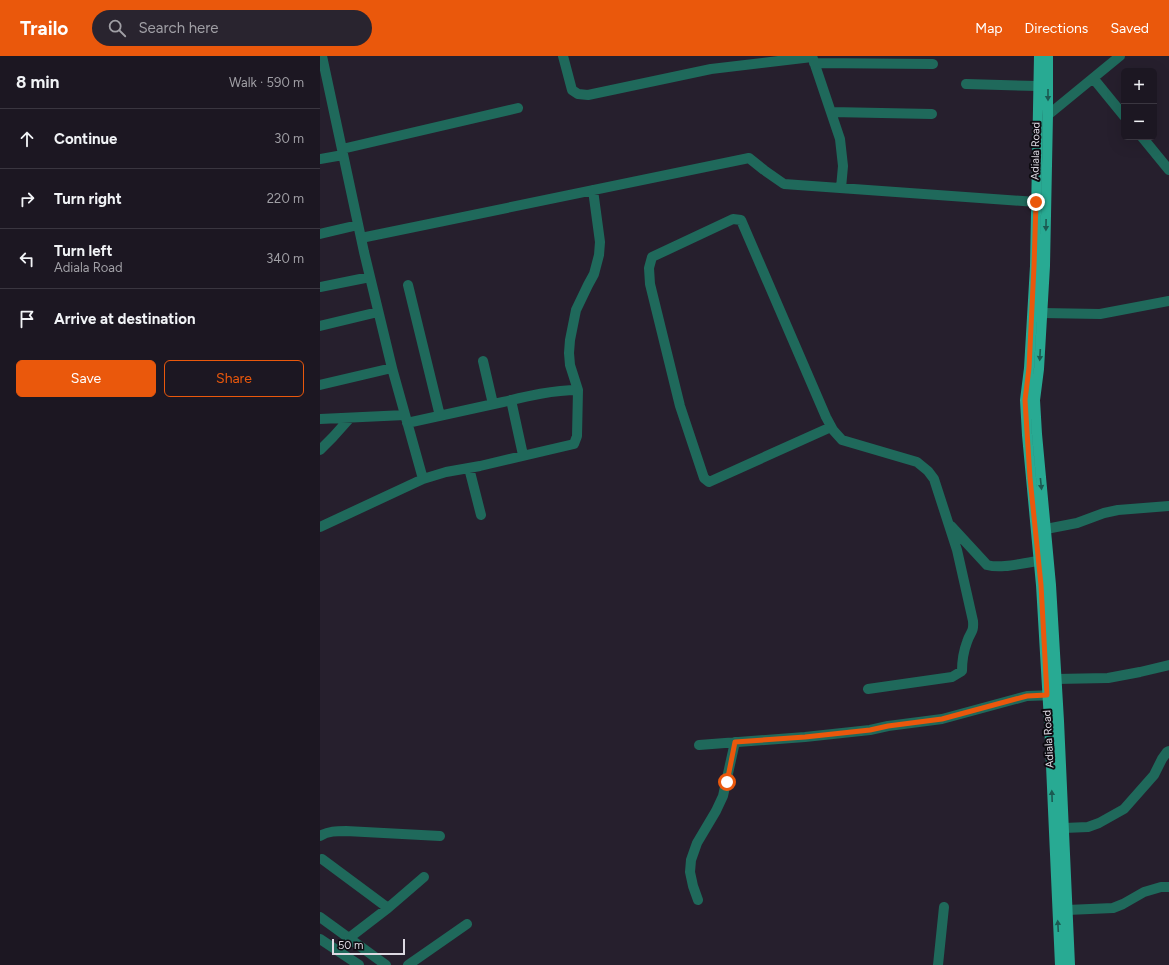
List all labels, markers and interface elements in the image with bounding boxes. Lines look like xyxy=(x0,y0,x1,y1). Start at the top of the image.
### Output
search box xyxy=(92,10,372,46)
text: Trailo xyxy=(20,17,68,40)
icon: search xyxy=(106,17,128,39)
text: Search here xyxy=(138,19,219,37)
text: Map xyxy=(975,20,1003,37)
text: Directions xyxy=(1025,20,1088,37)
text: Saved xyxy=(1110,20,1149,37)
map controls xyxy=(1121,68,1157,140)
button: + xyxy=(1121,68,1157,104)
text: 8 min xyxy=(16,72,59,92)
text: Walk · 590 m xyxy=(229,75,304,90)
one-way arrow xyxy=(1045,89,1051,102)
button: − xyxy=(1121,104,1157,140)
street label: Adiala Road xyxy=(1028,122,1043,180)
icon: ahead xyxy=(16,128,38,150)
text: Continue xyxy=(54,130,117,148)
text: 30 m xyxy=(274,131,304,146)
icon: right xyxy=(16,188,38,210)
text: Turn right xyxy=(54,190,122,208)
text: 220 m xyxy=(267,191,304,206)
route end xyxy=(1027,193,1045,211)
one-way arrow xyxy=(1043,219,1049,232)
text: Turn left xyxy=(54,242,112,260)
icon: left xyxy=(16,248,38,270)
text: 340 m xyxy=(266,251,304,266)
text: Adiala Road xyxy=(54,260,123,275)
icon: arrive xyxy=(16,308,38,330)
text: Arrive at destination xyxy=(54,310,195,328)
one-way arrow xyxy=(1037,349,1044,361)
button: Save xyxy=(16,360,156,397)
button: Share xyxy=(164,360,304,397)
one-way arrow xyxy=(1038,478,1045,490)
street label: Adiala Road xyxy=(1040,710,1057,768)
route start xyxy=(718,773,736,791)
one-way arrow xyxy=(1049,789,1055,802)
one-way arrow xyxy=(1055,919,1061,932)
scale bar xyxy=(332,937,405,956)
text: 50 m xyxy=(338,939,363,952)

